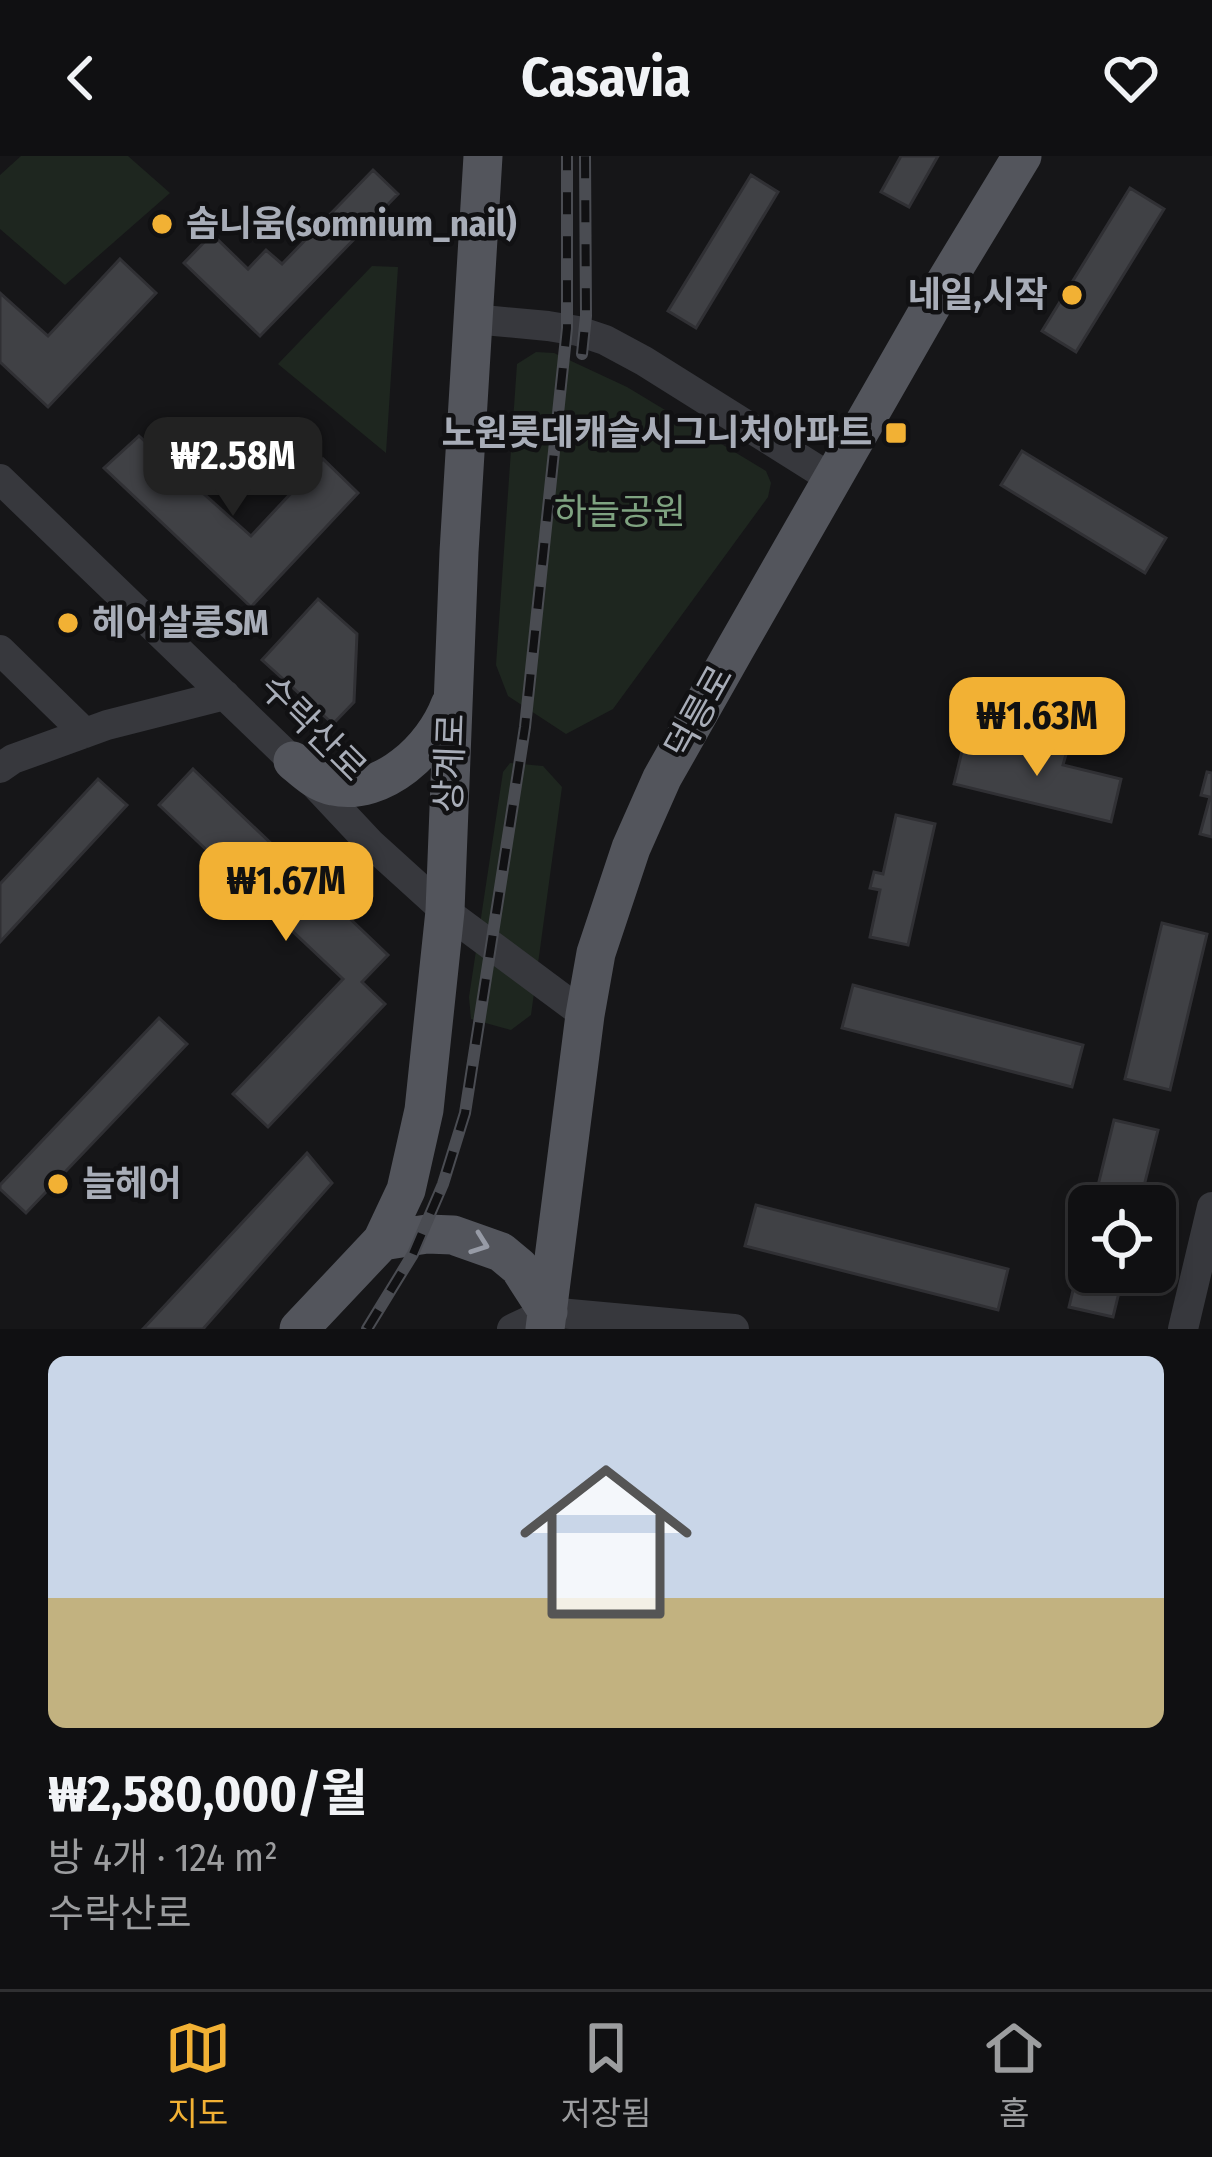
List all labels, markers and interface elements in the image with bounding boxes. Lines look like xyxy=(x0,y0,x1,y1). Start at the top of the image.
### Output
icon: back xyxy=(48,45,114,111)
icon: heart xyxy=(1098,45,1164,111)
text: Casavia xyxy=(521,46,691,110)
place label: 솜니움(somnium_nail) xyxy=(186,202,517,246)
marker: 솜니움(somnium_nail) xyxy=(149,211,175,237)
place label: 네일,시작 xyxy=(907,273,1048,317)
marker: 네일,시작 xyxy=(1059,282,1085,308)
place label: 노원롯데캐슬시그니처아파트 xyxy=(441,411,872,455)
pin: ₩2.58M xyxy=(135,417,331,519)
marker: 노원롯데캐슬시그니처아파트 xyxy=(883,420,909,446)
text: ₩2.58M xyxy=(170,433,296,479)
park label: 하늘공원 xyxy=(554,490,686,534)
place label: 헤어살롱SM xyxy=(92,601,269,645)
marker: 헤어살롱SM xyxy=(55,610,81,636)
street label: 덕릉로 xyxy=(656,658,742,766)
street label: 수락산로 xyxy=(251,666,375,790)
pin: ₩1.63M xyxy=(939,677,1135,779)
text: ₩1.63M xyxy=(976,693,1098,739)
street label: 상계로 xyxy=(426,713,474,813)
pin: ₩1.67M xyxy=(188,842,384,944)
text: ₩1.67M xyxy=(226,858,346,904)
place label: 늘헤어 xyxy=(82,1162,181,1206)
marker: 늘헤어 xyxy=(45,1171,71,1197)
map controls xyxy=(1068,1185,1176,1293)
button: locate xyxy=(1068,1185,1176,1293)
one-way arrow xyxy=(468,1230,489,1254)
icon: home xyxy=(498,1434,714,1650)
text: ₩2,580,000/월 xyxy=(48,1763,368,1825)
text: 방 4개 · 124 m² xyxy=(48,1835,278,1881)
text: 수락산로 xyxy=(48,1891,192,1937)
tab: 지도 xyxy=(165,2015,231,2135)
tab: 저장됨 xyxy=(560,2015,652,2135)
tab: 홈 xyxy=(981,2015,1047,2135)

